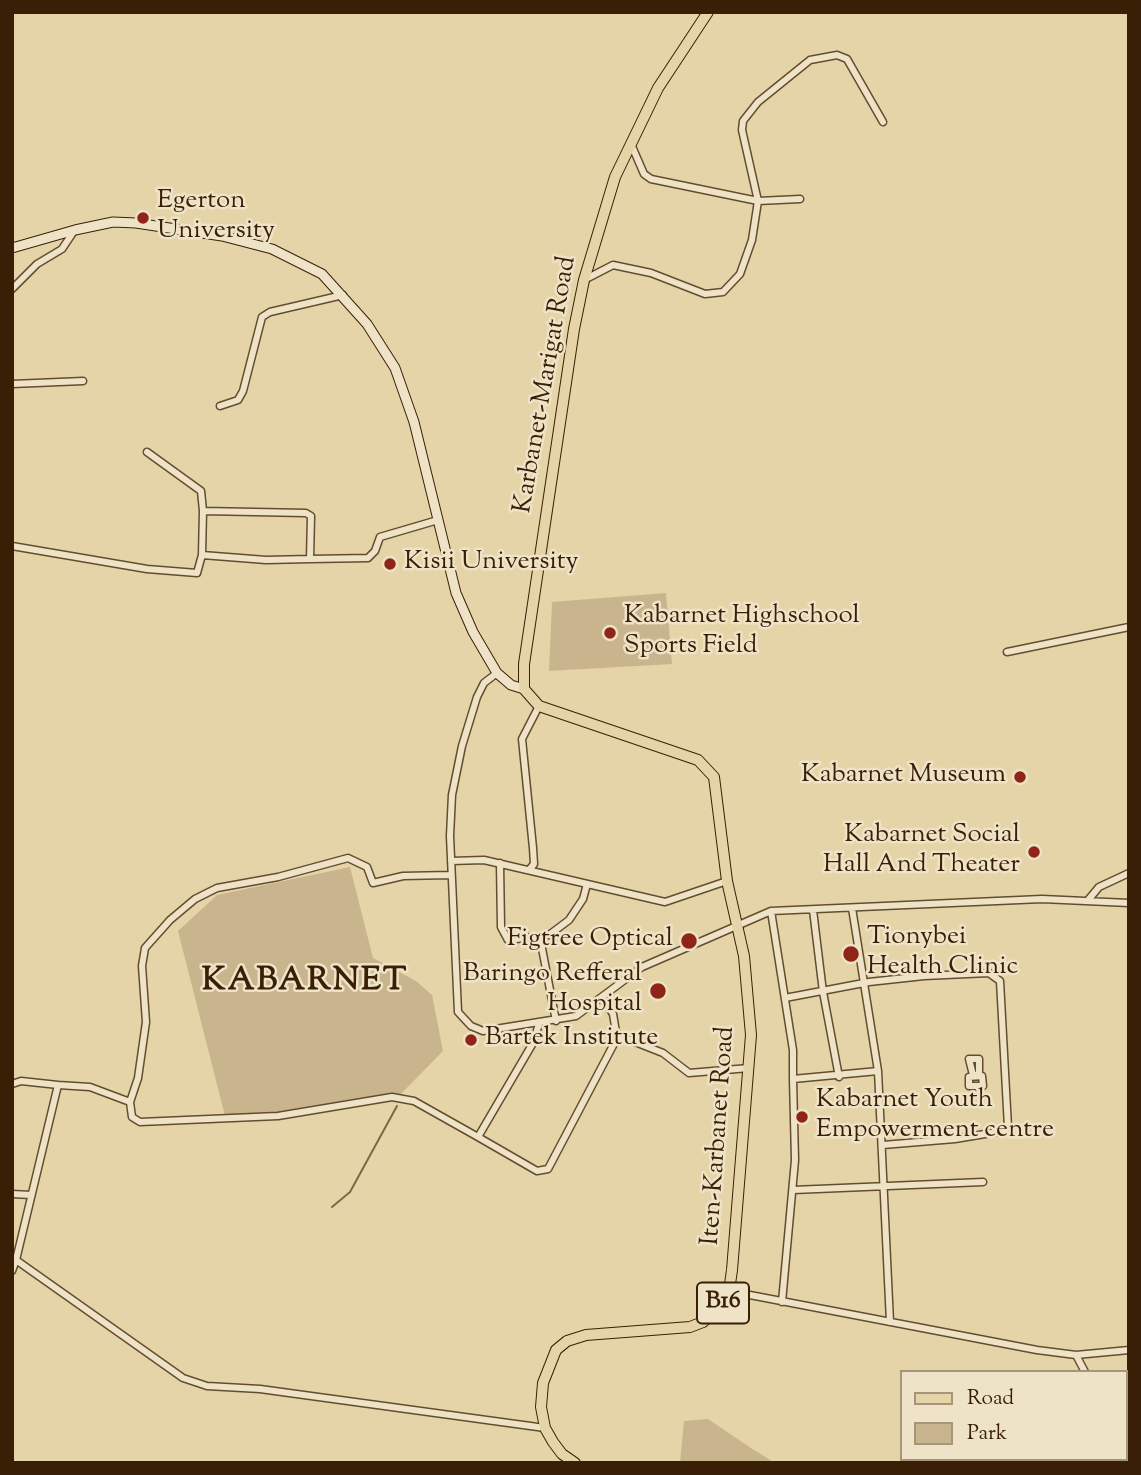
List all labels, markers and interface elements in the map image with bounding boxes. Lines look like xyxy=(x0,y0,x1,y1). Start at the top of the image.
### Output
place label: Egerton University xyxy=(157,187,275,248)
marker: Egerton University xyxy=(135,210,151,226)
street label: Karbanet-Marigat Road xyxy=(509,254,585,516)
place label: Kisii University xyxy=(404,548,579,580)
marker: Kisii University xyxy=(382,556,398,572)
place label: Kabarnet Highschool Sports Field xyxy=(624,602,860,664)
marker: Kabarnet Highschool Sports Field xyxy=(602,625,618,641)
place label: Kabarnet Museum xyxy=(801,761,1006,793)
marker: Kabarnet Museum xyxy=(1012,769,1028,785)
place label: Kabarnet Social Hall And Theater xyxy=(823,821,1020,882)
marker: Kabarnet Social Hall And Theater xyxy=(1026,844,1042,860)
place label: Tionybei Health Clinic xyxy=(867,923,1018,984)
place label: Figtree Optical xyxy=(507,925,673,957)
marker: Figtree Optical xyxy=(679,931,699,951)
marker: Tionybei Health Clinic xyxy=(841,944,861,964)
place label: Baringo Refferal Hospital xyxy=(463,960,642,1021)
district label: KABARNET xyxy=(203,963,407,1003)
marker: Baringo Refferal Hospital xyxy=(648,981,668,1001)
place label: Bartek Institute xyxy=(485,1024,658,1056)
street label: Iten-Karbanet Road xyxy=(697,1025,743,1247)
marker: Bartek Institute xyxy=(463,1032,479,1048)
place label: Kabarnet Youth Empowerment centre xyxy=(816,1086,1054,1148)
marker: Kabarnet Youth Empowerment centre xyxy=(794,1109,810,1125)
road number: B16 xyxy=(697,1282,749,1324)
legend xyxy=(900,1370,1127,1461)
text: Road xyxy=(967,1384,1014,1414)
text: Park xyxy=(967,1419,1007,1449)

